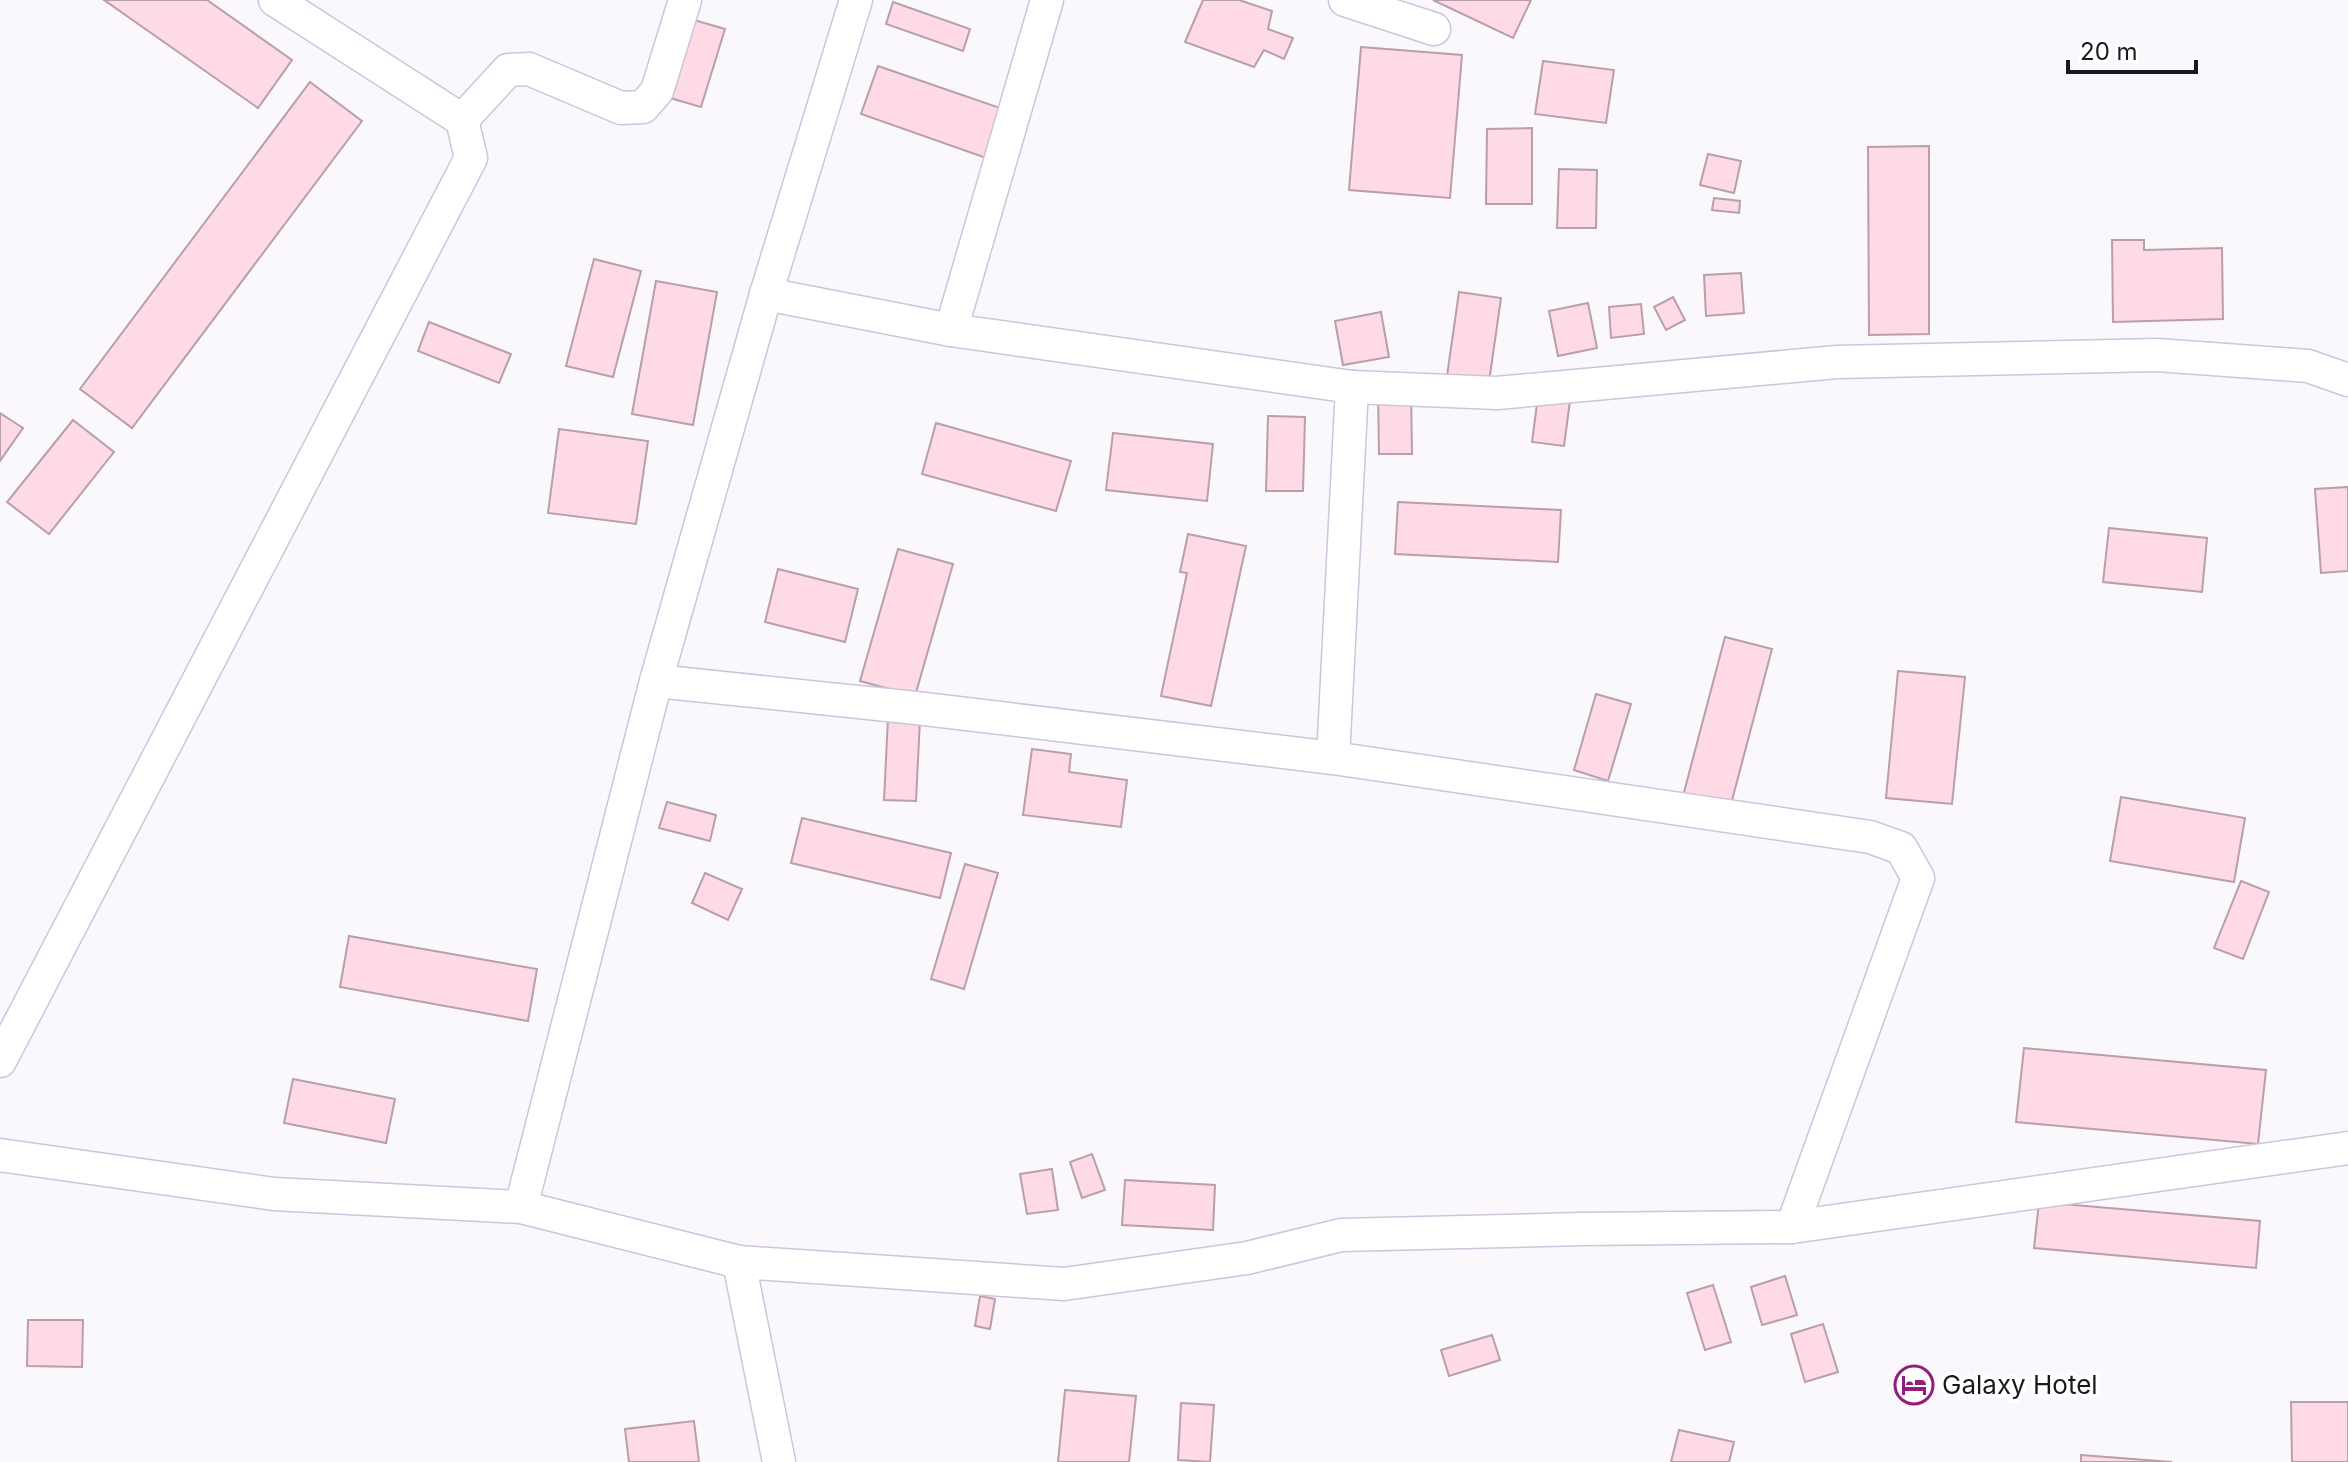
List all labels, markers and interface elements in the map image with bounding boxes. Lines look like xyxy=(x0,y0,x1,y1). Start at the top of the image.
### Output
scale bar xyxy=(2068,24,2196,74)
text: 20 m xyxy=(2080,37,2138,66)
hotel icon: Galaxy Hotel xyxy=(1893,1364,1935,1406)
place label: Galaxy Hotel xyxy=(1942,1369,2098,1400)

